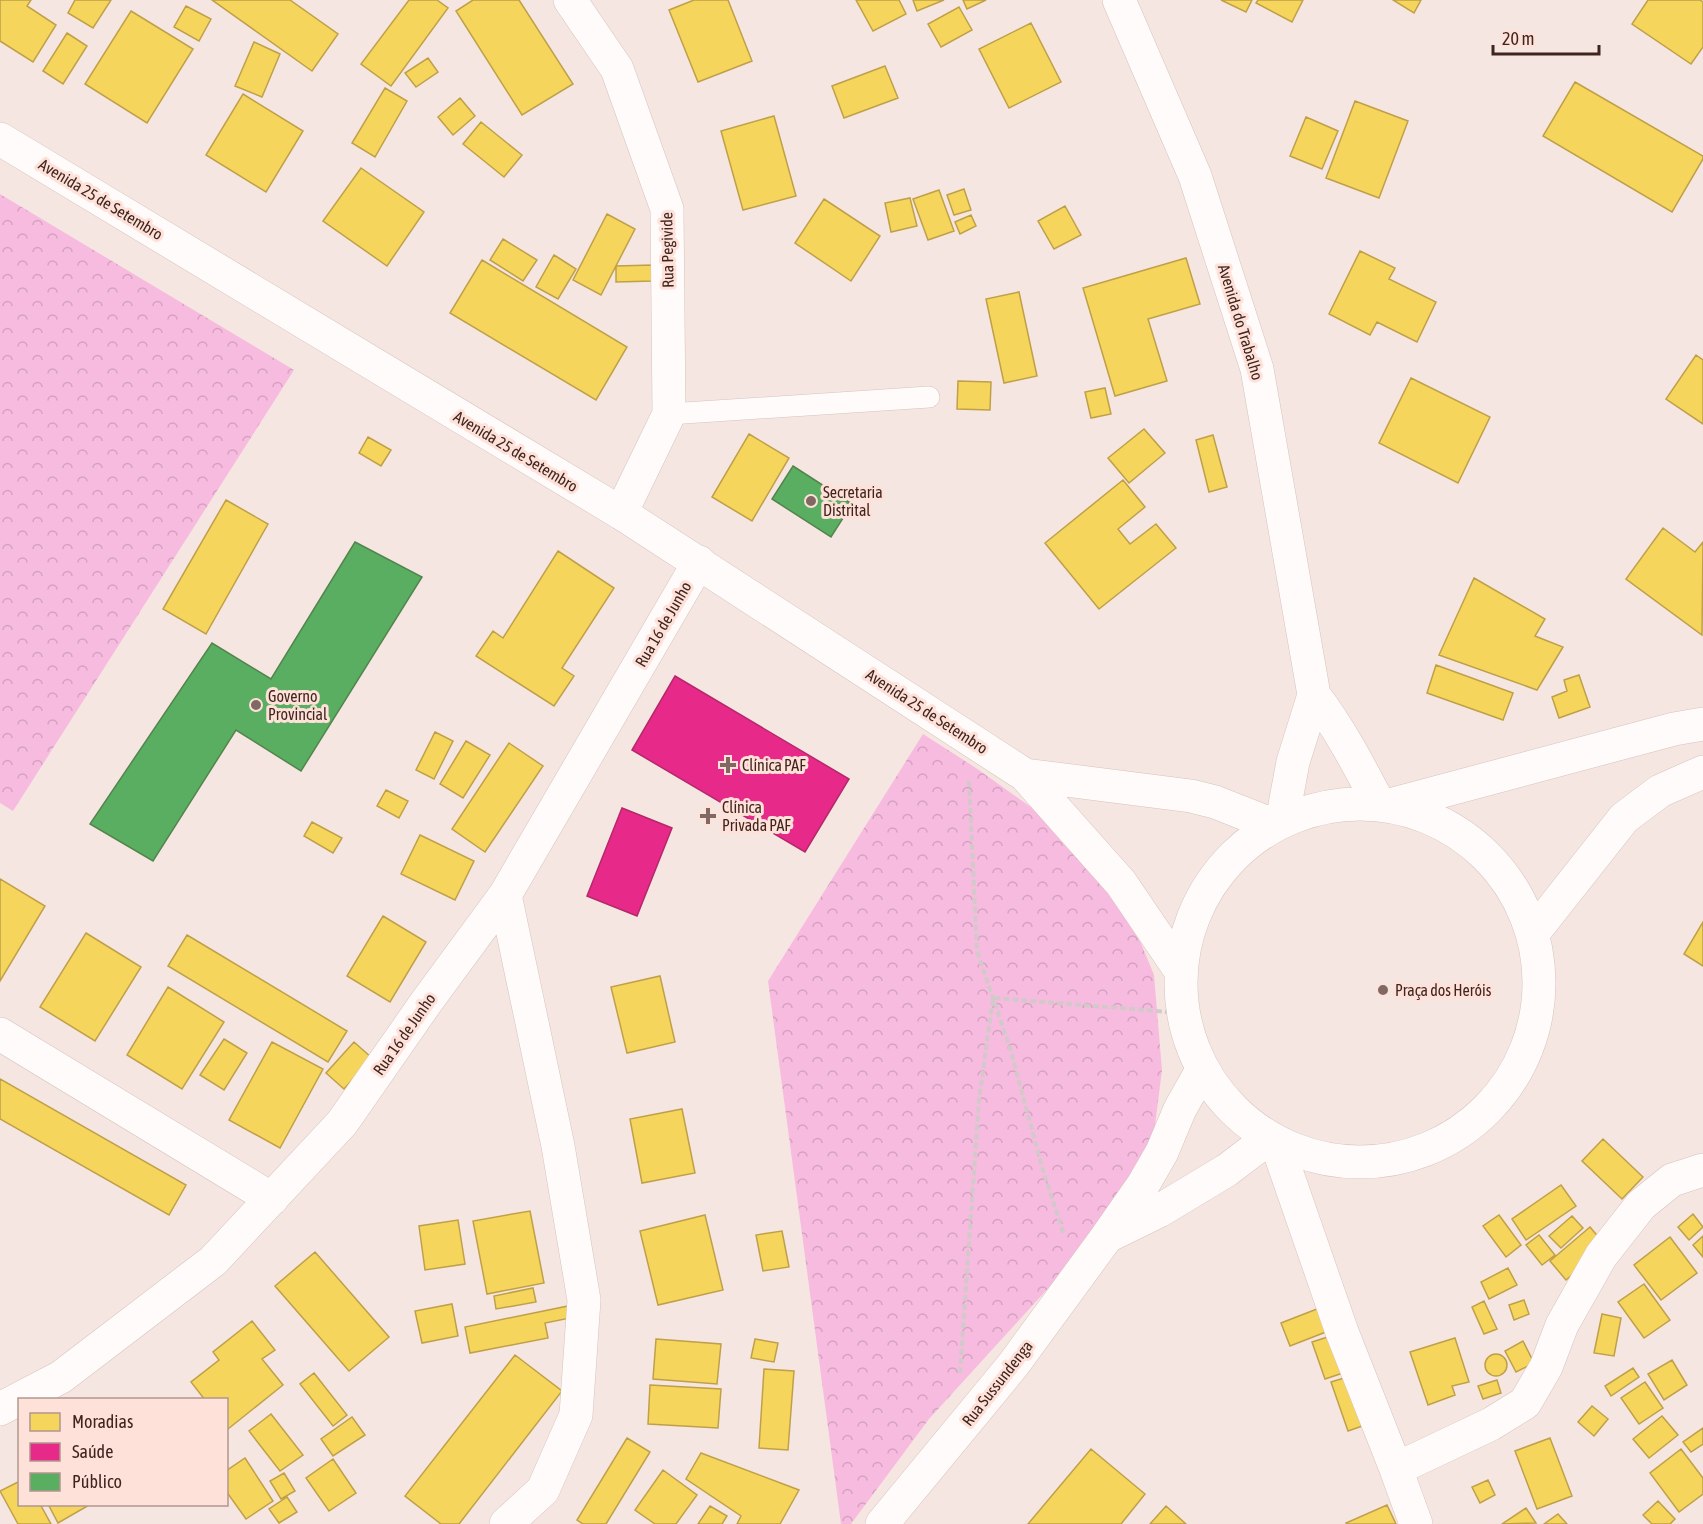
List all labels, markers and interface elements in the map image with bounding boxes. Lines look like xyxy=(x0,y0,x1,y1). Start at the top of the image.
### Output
scale bar xyxy=(1493,18,1600,56)
text: 20 m xyxy=(1502,28,1534,49)
street label: Avenida 25 de Setembro xyxy=(36,155,166,243)
street label: Rua Pegivide xyxy=(657,212,678,288)
street label: Avenida do Trabalho xyxy=(1215,262,1267,382)
street label: Avenida 25 de Setembro xyxy=(451,407,581,495)
place label: Secretaria Distrital xyxy=(823,483,883,519)
marker: Secretaria Distrital xyxy=(804,494,818,508)
street label: Rua 16 de Junho xyxy=(631,578,695,670)
street label: Avenida 25 de Setembro xyxy=(863,665,991,757)
place label: Governo Provincial xyxy=(268,687,328,723)
marker: Governo Provincial xyxy=(249,698,263,712)
marker: Clínica PAF xyxy=(719,756,737,774)
place label: Clínica PAF xyxy=(742,756,806,774)
place label: Clínica Privada PAF xyxy=(722,798,791,834)
marker: Clínica Privada PAF xyxy=(699,807,717,825)
place label: Praça dos Heróis xyxy=(1395,981,1492,1000)
marker: Praça dos Heróis xyxy=(1376,983,1390,997)
street label: Rua 16 de Junho xyxy=(369,990,439,1078)
street label: Rua Sussundenga xyxy=(958,1337,1037,1430)
legend xyxy=(18,1398,228,1506)
text: Moradias xyxy=(72,1411,133,1432)
text: Saúde xyxy=(72,1441,113,1462)
text: Público xyxy=(72,1471,122,1492)

